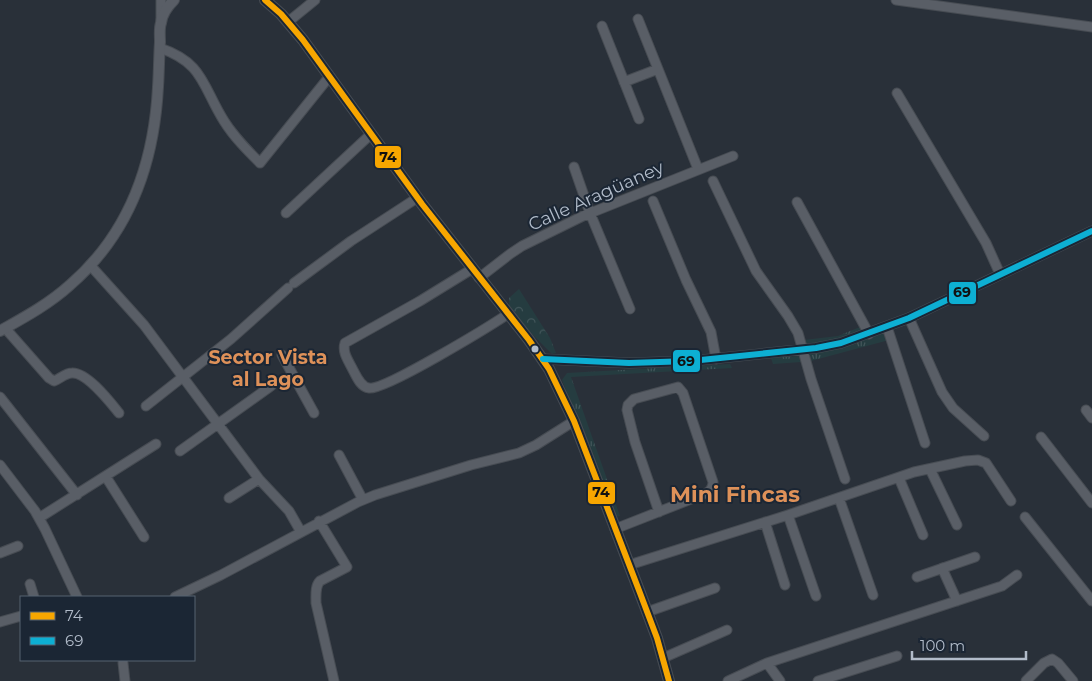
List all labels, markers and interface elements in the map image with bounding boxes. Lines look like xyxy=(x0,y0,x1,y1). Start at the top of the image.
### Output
line badge: 74 xyxy=(374,145,402,169)
text: 74 xyxy=(379,148,397,166)
street label: Calle Aragüaney xyxy=(525,156,667,236)
line badge: 69 xyxy=(948,281,977,305)
text: 69 xyxy=(953,283,971,301)
unlabelled marker xyxy=(530,344,540,354)
district label: Sector Vista al Lago xyxy=(209,346,327,391)
line badge: 69 xyxy=(672,349,701,373)
text: 69 xyxy=(677,352,695,370)
line badge: 74 xyxy=(587,481,616,505)
district label: Mini Fincas xyxy=(670,481,800,508)
text: 74 xyxy=(592,483,610,501)
legend xyxy=(20,596,195,661)
text: 74 xyxy=(65,606,83,625)
scale bar xyxy=(912,628,1026,660)
text: 69 xyxy=(65,631,83,650)
text: 100 m xyxy=(920,636,965,655)

